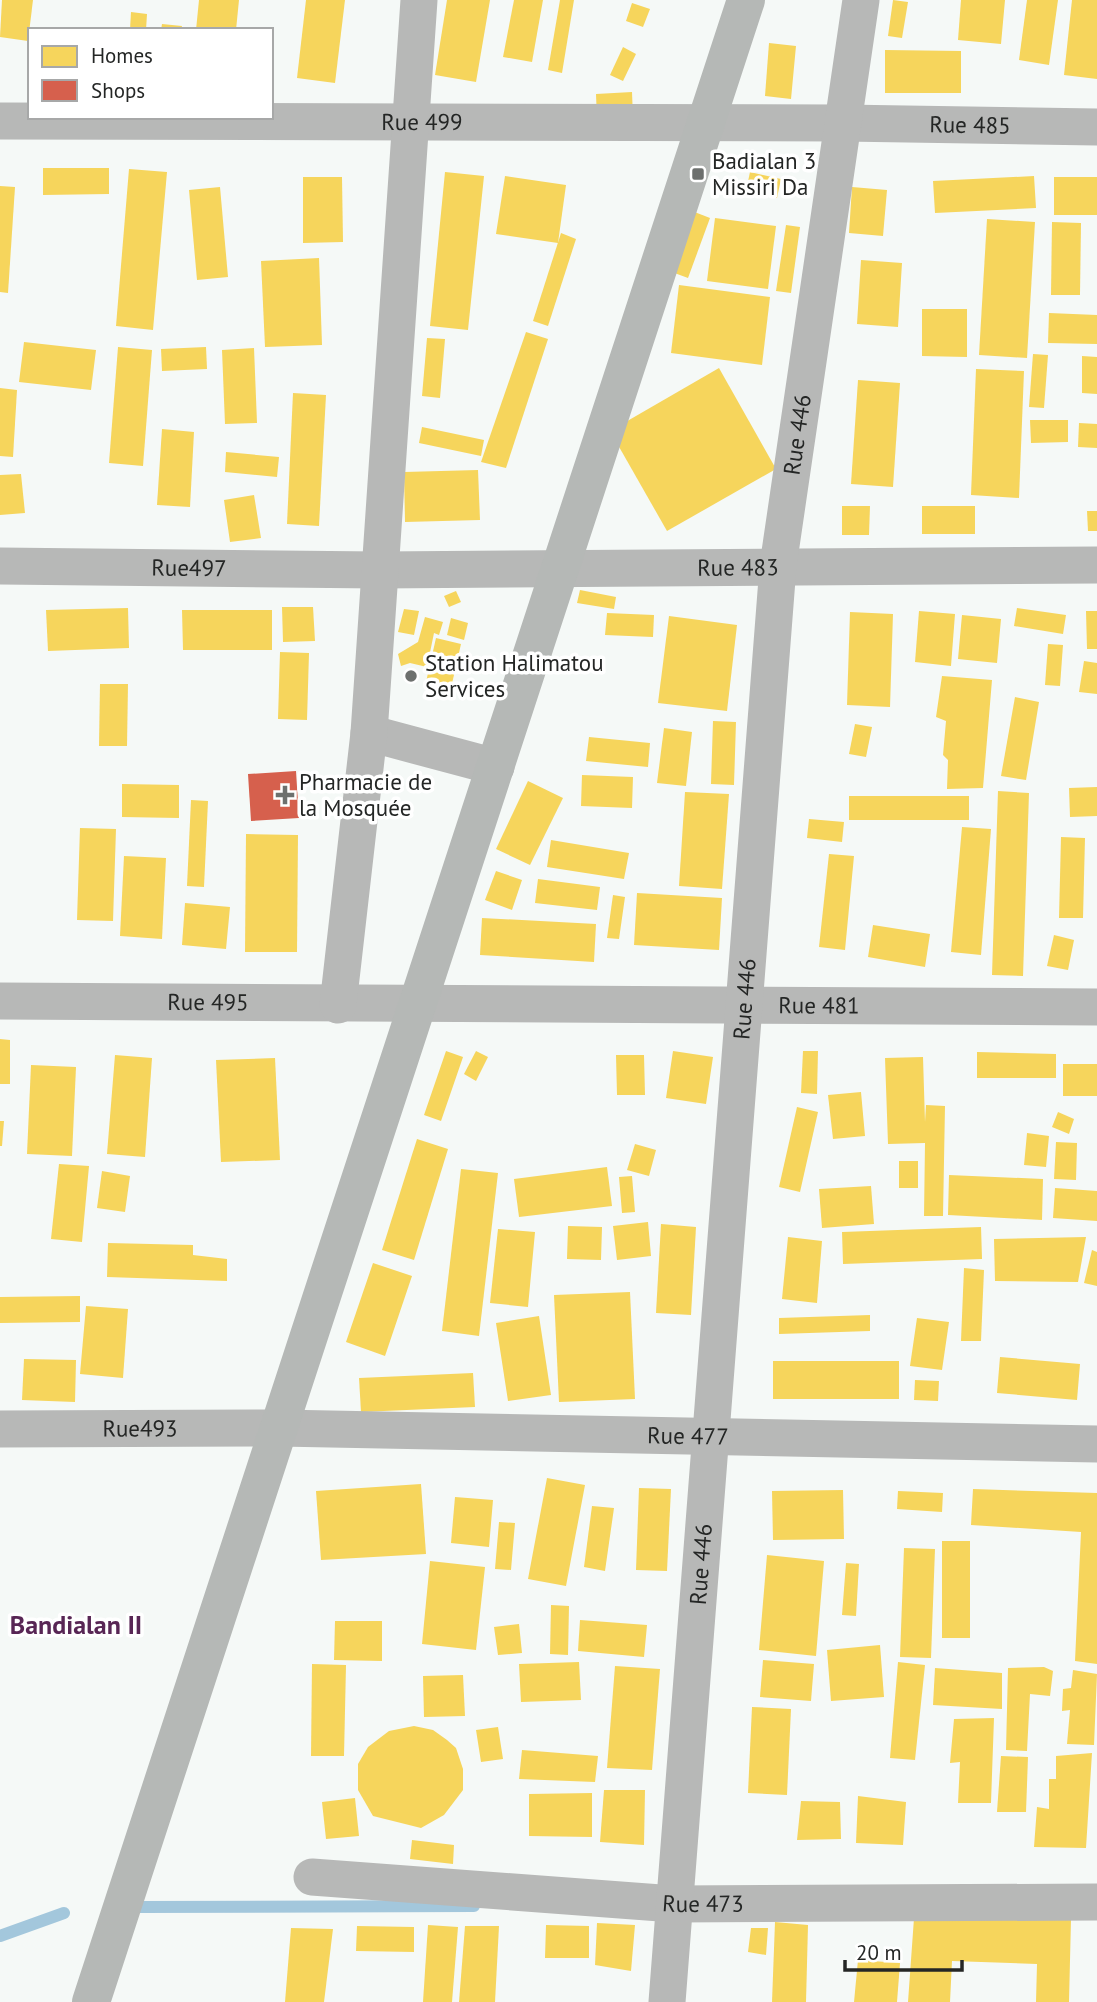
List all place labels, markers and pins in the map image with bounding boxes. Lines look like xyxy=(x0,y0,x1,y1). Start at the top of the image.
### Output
place label: Badialan 3 Missiri Da xyxy=(712,146,816,201)
marker: Badialan 3 Missiri Da xyxy=(690,166,706,182)
place label: Station Halimatou Services xyxy=(425,648,604,703)
marker: Station Halimatou Services xyxy=(403,668,419,684)
place label: Pharmacie de la Mosquée xyxy=(299,767,432,822)
marker: Pharmacie de la Mosquée xyxy=(277,787,293,803)

